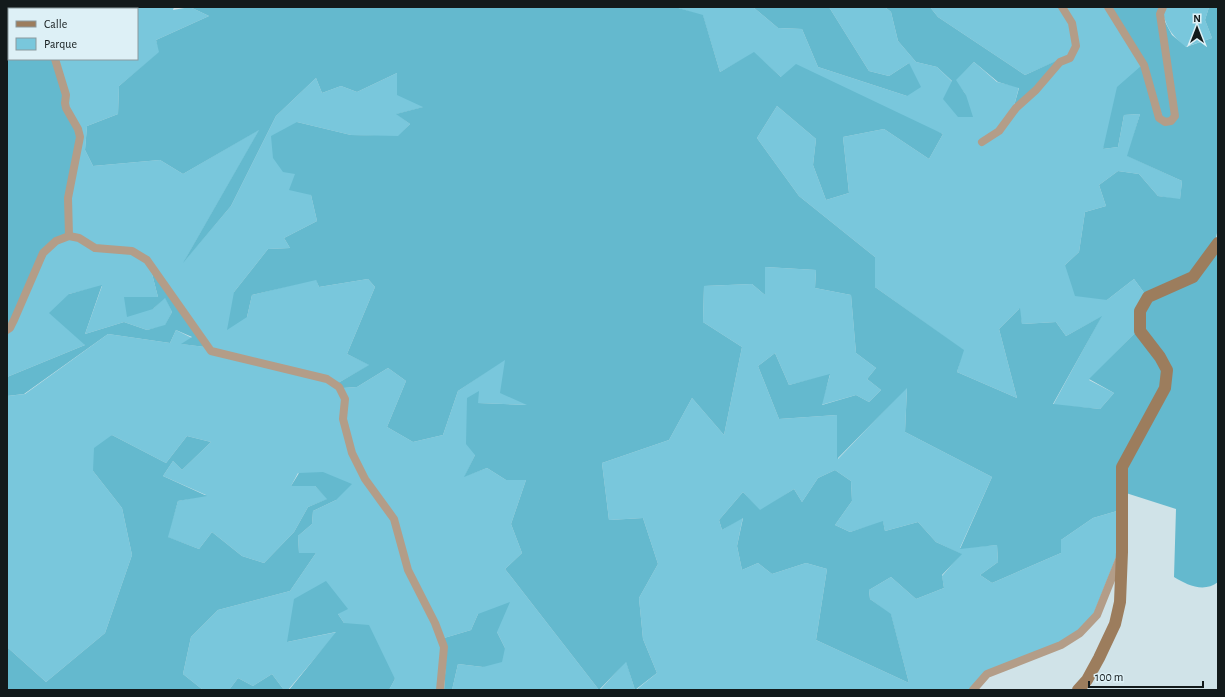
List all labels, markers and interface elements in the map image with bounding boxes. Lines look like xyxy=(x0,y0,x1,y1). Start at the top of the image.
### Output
legend xyxy=(8,8,138,60)
north arrow xyxy=(1177,8,1217,48)
text: N xyxy=(1193,13,1201,24)
text: Calle xyxy=(44,18,67,30)
text: Parque xyxy=(44,38,77,50)
scale bar xyxy=(1089,663,1203,689)
text: 100 m xyxy=(1095,671,1123,683)

